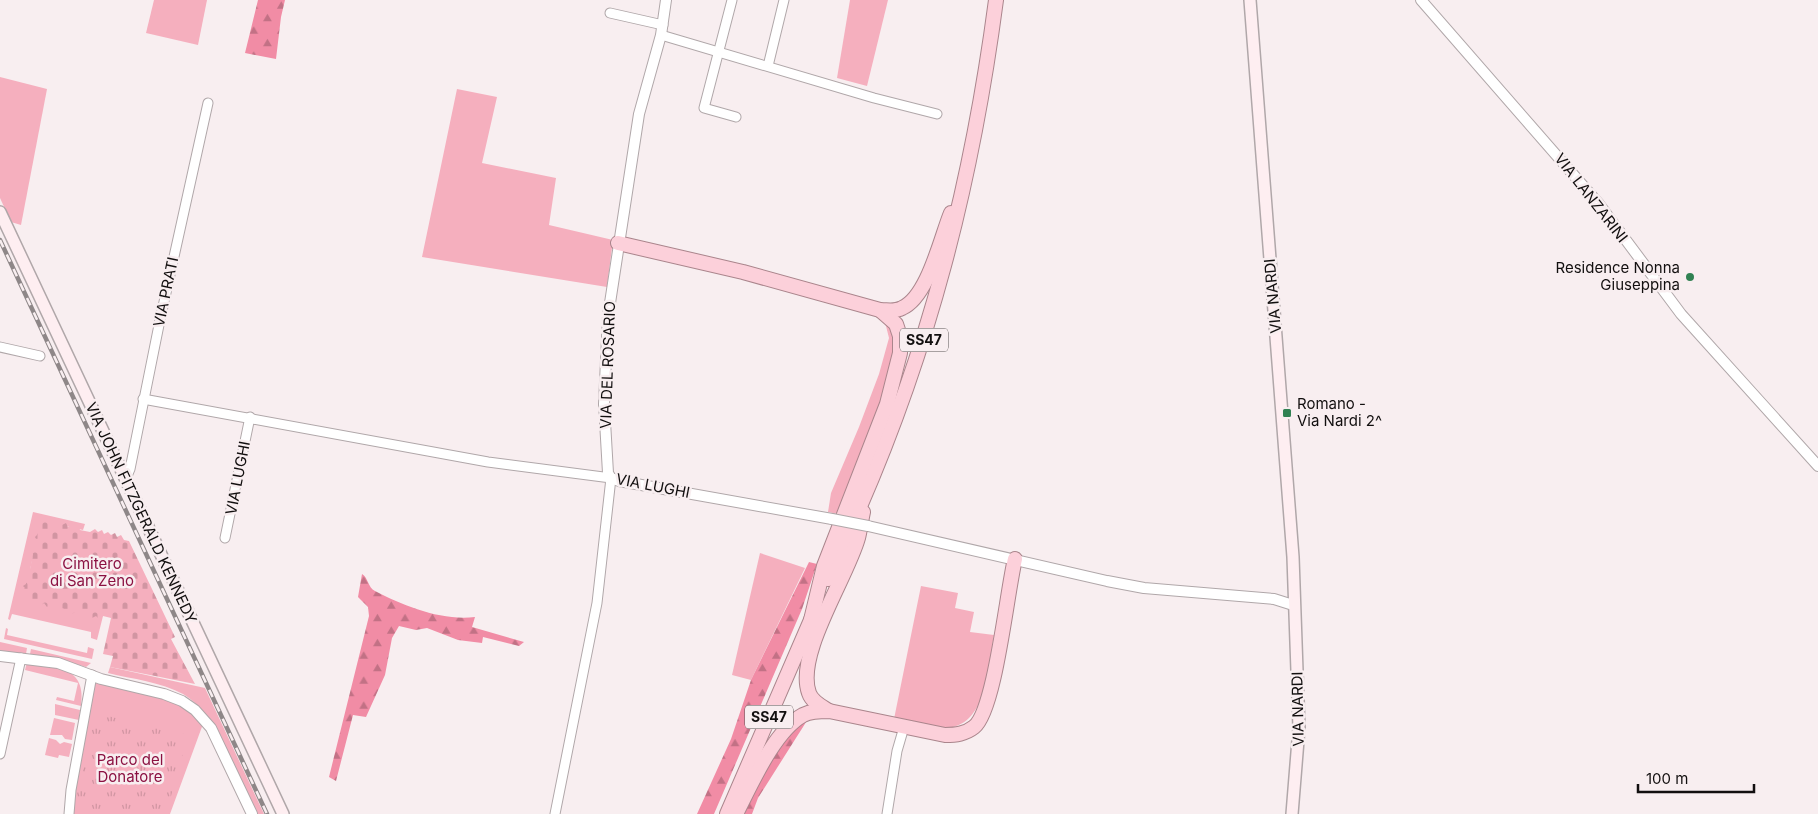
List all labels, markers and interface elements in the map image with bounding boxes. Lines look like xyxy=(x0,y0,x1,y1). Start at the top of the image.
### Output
street label: VIA LANZARINI xyxy=(1551,149,1632,246)
street label: VIA PRATI xyxy=(149,255,182,329)
street label: VIA NARDI xyxy=(1260,258,1285,334)
place label: Residence Nonna Giuseppina xyxy=(1556,258,1680,294)
marker: Residence Nonna Giuseppina xyxy=(1684,271,1696,283)
street label: VIA DEL ROSARIO xyxy=(596,301,619,429)
road number: SS47 xyxy=(900,328,948,352)
place label: Romano - Via Nardi 2^ xyxy=(1297,394,1382,430)
street label: VIA JOHN FITZGERALD KENNEDY xyxy=(82,399,201,627)
marker: Romano - Via Nardi 2^ xyxy=(1281,407,1293,419)
street label: VIA LUGHI xyxy=(221,439,254,517)
street label: VIA LUGHI xyxy=(614,469,692,502)
park label: Cimitero di San Zeno xyxy=(50,554,134,590)
street label: VIA NARDI xyxy=(1287,671,1308,747)
road number: SS47 xyxy=(745,706,793,729)
park label: Parco del Donatore xyxy=(97,750,163,786)
scale bar xyxy=(1638,762,1754,794)
text: 100 m xyxy=(1646,769,1688,788)

